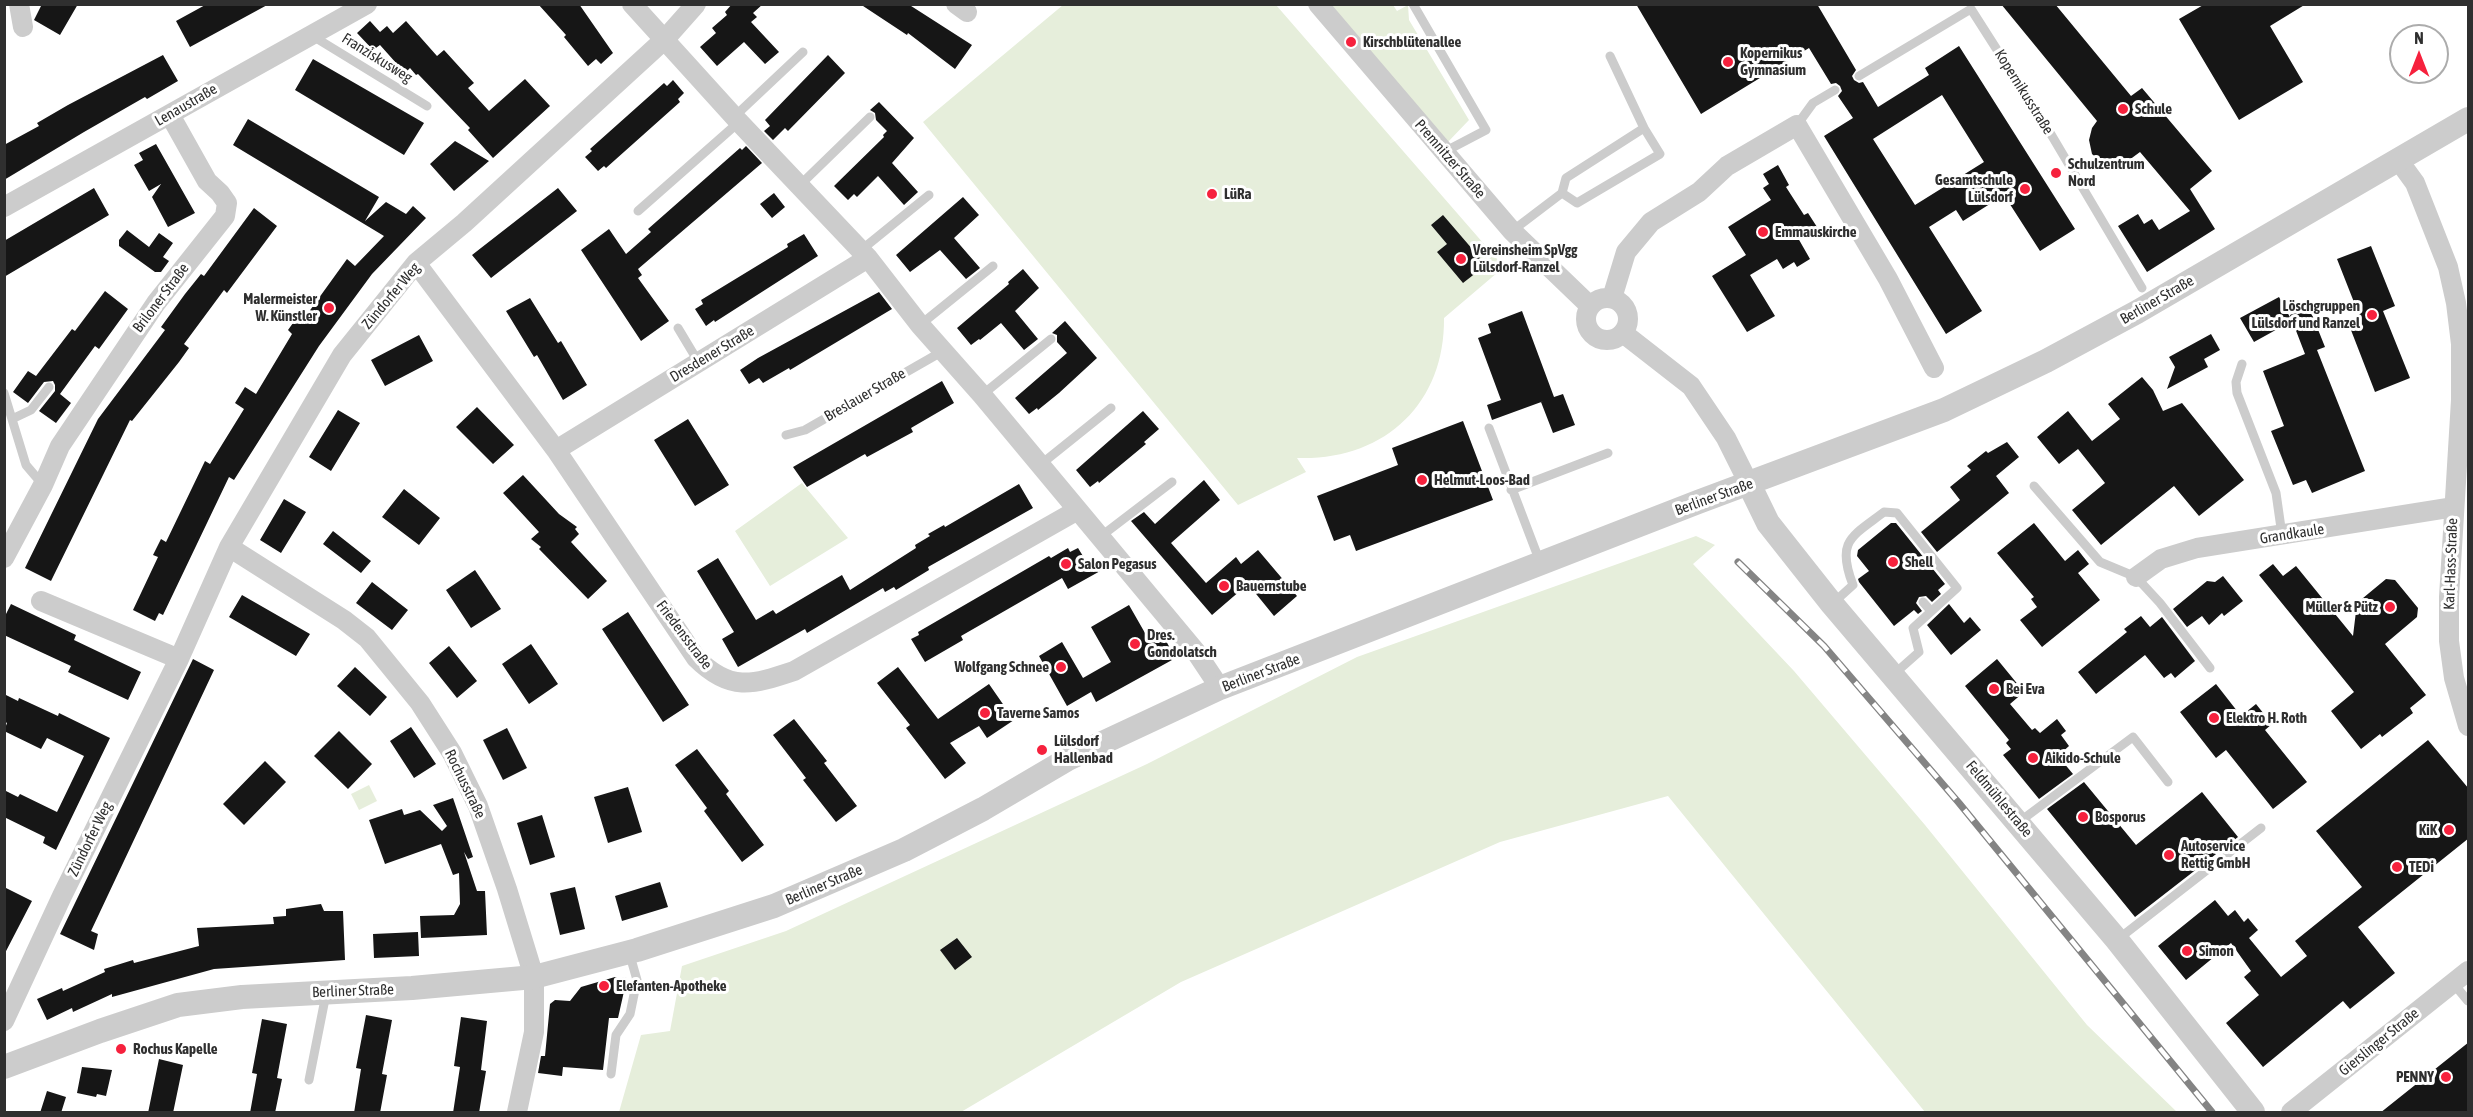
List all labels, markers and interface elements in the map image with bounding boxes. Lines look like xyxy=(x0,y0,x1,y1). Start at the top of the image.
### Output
north arrow xyxy=(2389,24,2449,84)
street label: Franziskusweg xyxy=(339,29,415,87)
text: N xyxy=(2414,29,2424,47)
place label: Kirschblütenallee xyxy=(1363,33,1461,51)
marker: Kirschblütenallee xyxy=(1344,35,1358,49)
place label: Kopernikus Gymnasium xyxy=(1740,44,1806,79)
street label: Kopernikusstraße xyxy=(1991,46,2057,138)
marker: Kopernikus Gymnasium xyxy=(1721,55,1735,69)
street label: Lenaustraße xyxy=(152,80,220,130)
place label: Schule xyxy=(2135,100,2172,118)
marker: Schule xyxy=(2116,102,2130,116)
street label: Premnitzer Straße xyxy=(1411,116,1489,202)
place label: Schulzentrum Nord xyxy=(2068,155,2144,190)
marker: Schulzentrum Nord xyxy=(2049,166,2063,180)
place label: Gesamtschule Lülsdorf xyxy=(1935,171,2013,206)
marker: Gesamtschule Lülsdorf xyxy=(2018,182,2032,196)
place label: LüRa xyxy=(1224,185,1252,203)
marker: LüRa xyxy=(1205,187,1219,201)
place label: Emmauskirche xyxy=(1775,223,1857,241)
marker: Emmauskirche xyxy=(1756,225,1770,239)
place label: Vereinsheim SpVgg Lülsdorf-Ranzel xyxy=(1473,241,1577,276)
marker: Vereinsheim SpVgg Lülsdorf-Ranzel xyxy=(1454,252,1468,266)
street label: Zündorfer Weg xyxy=(358,259,424,333)
street label: Briloner Straße xyxy=(129,260,193,336)
street label: Berliner Straße xyxy=(2117,272,2197,328)
place label: Malermeister W. Künstler xyxy=(243,290,317,325)
place label: Löschgruppen Lülsdorf und Ranzel xyxy=(2252,297,2360,332)
marker: Malermeister W. Künstler xyxy=(322,301,336,315)
marker: Löschgruppen Lülsdorf und Ranzel xyxy=(2365,308,2379,322)
street label: Dresdener Straße xyxy=(667,322,757,386)
street label: Breslauer Straße xyxy=(821,365,909,425)
place label: Helmut-Loos-Bad xyxy=(1434,471,1530,489)
marker: Helmut-Loos-Bad xyxy=(1415,473,1429,487)
street label: Berliner Straße xyxy=(1672,475,1756,519)
street label: Karl-Hass-Straße xyxy=(2440,518,2462,610)
street label: Grandkaule xyxy=(2259,520,2325,548)
place label: Shell xyxy=(1905,553,1933,571)
place label: Salon Pegasus xyxy=(1078,555,1156,573)
marker: Shell xyxy=(1886,555,1900,569)
marker: Salon Pegasus xyxy=(1059,557,1073,571)
place label: Bauernstube xyxy=(1236,577,1307,595)
marker: Bauernstube xyxy=(1217,579,1231,593)
street label: Friedensstraße xyxy=(652,597,716,673)
place label: Müller & Pütz xyxy=(2305,598,2378,616)
marker: Müller & Pütz xyxy=(2383,600,2397,614)
place label: Dres. Gondolatsch xyxy=(1147,626,1217,661)
marker: Dres. Gondolatsch xyxy=(1128,637,1142,651)
street label: Berliner Straße xyxy=(1220,650,1302,696)
place label: Wolfgang Schnee xyxy=(955,658,1049,676)
marker: Wolfgang Schnee xyxy=(1054,660,1068,674)
place label: Bei Eva xyxy=(2006,680,2045,698)
marker: Bei Eva xyxy=(1987,682,2001,696)
place label: Taverne Samos xyxy=(997,704,1079,722)
marker: Taverne Samos xyxy=(978,706,992,720)
place label: Elektro H. Roth xyxy=(2226,709,2307,727)
marker: Elektro H. Roth xyxy=(2207,711,2221,725)
place label: Lülsdorf Hallenbad xyxy=(1054,732,1113,767)
marker: Lülsdorf Hallenbad xyxy=(1035,743,1049,757)
street label: Rochusstraße xyxy=(441,747,489,821)
place label: Aikido-Schule xyxy=(2045,749,2121,767)
marker: Aikido-Schule xyxy=(2026,751,2040,765)
street label: Feldmühlestraße xyxy=(1962,757,2036,841)
street label: Zündorfer Weg xyxy=(64,799,116,879)
place label: Bosporus xyxy=(2095,808,2146,826)
marker: Bosporus xyxy=(2076,810,2090,824)
place label: KiK xyxy=(2419,821,2437,839)
marker: KiK xyxy=(2442,823,2456,837)
place label: Autoservice Rettig GmbH xyxy=(2181,837,2250,872)
marker: Autoservice Rettig GmbH xyxy=(2162,848,2176,862)
place label: TEDi xyxy=(2409,858,2434,876)
marker: TEDi xyxy=(2390,860,2404,874)
street label: Berliner Straße xyxy=(783,861,865,909)
place label: Simon xyxy=(2199,942,2234,960)
marker: Simon xyxy=(2180,944,2194,958)
place label: Elefanten-Apotheke xyxy=(616,977,726,995)
marker: Elefanten-Apotheke xyxy=(597,979,611,993)
street label: Berliner Straße xyxy=(312,981,394,1001)
street label: Gierslinger Straße xyxy=(2335,1004,2423,1080)
place label: Rochus Kapelle xyxy=(133,1040,218,1058)
marker: Rochus Kapelle xyxy=(114,1042,128,1056)
place label: PENNY xyxy=(2396,1068,2434,1086)
marker: PENNY xyxy=(2439,1070,2453,1084)

